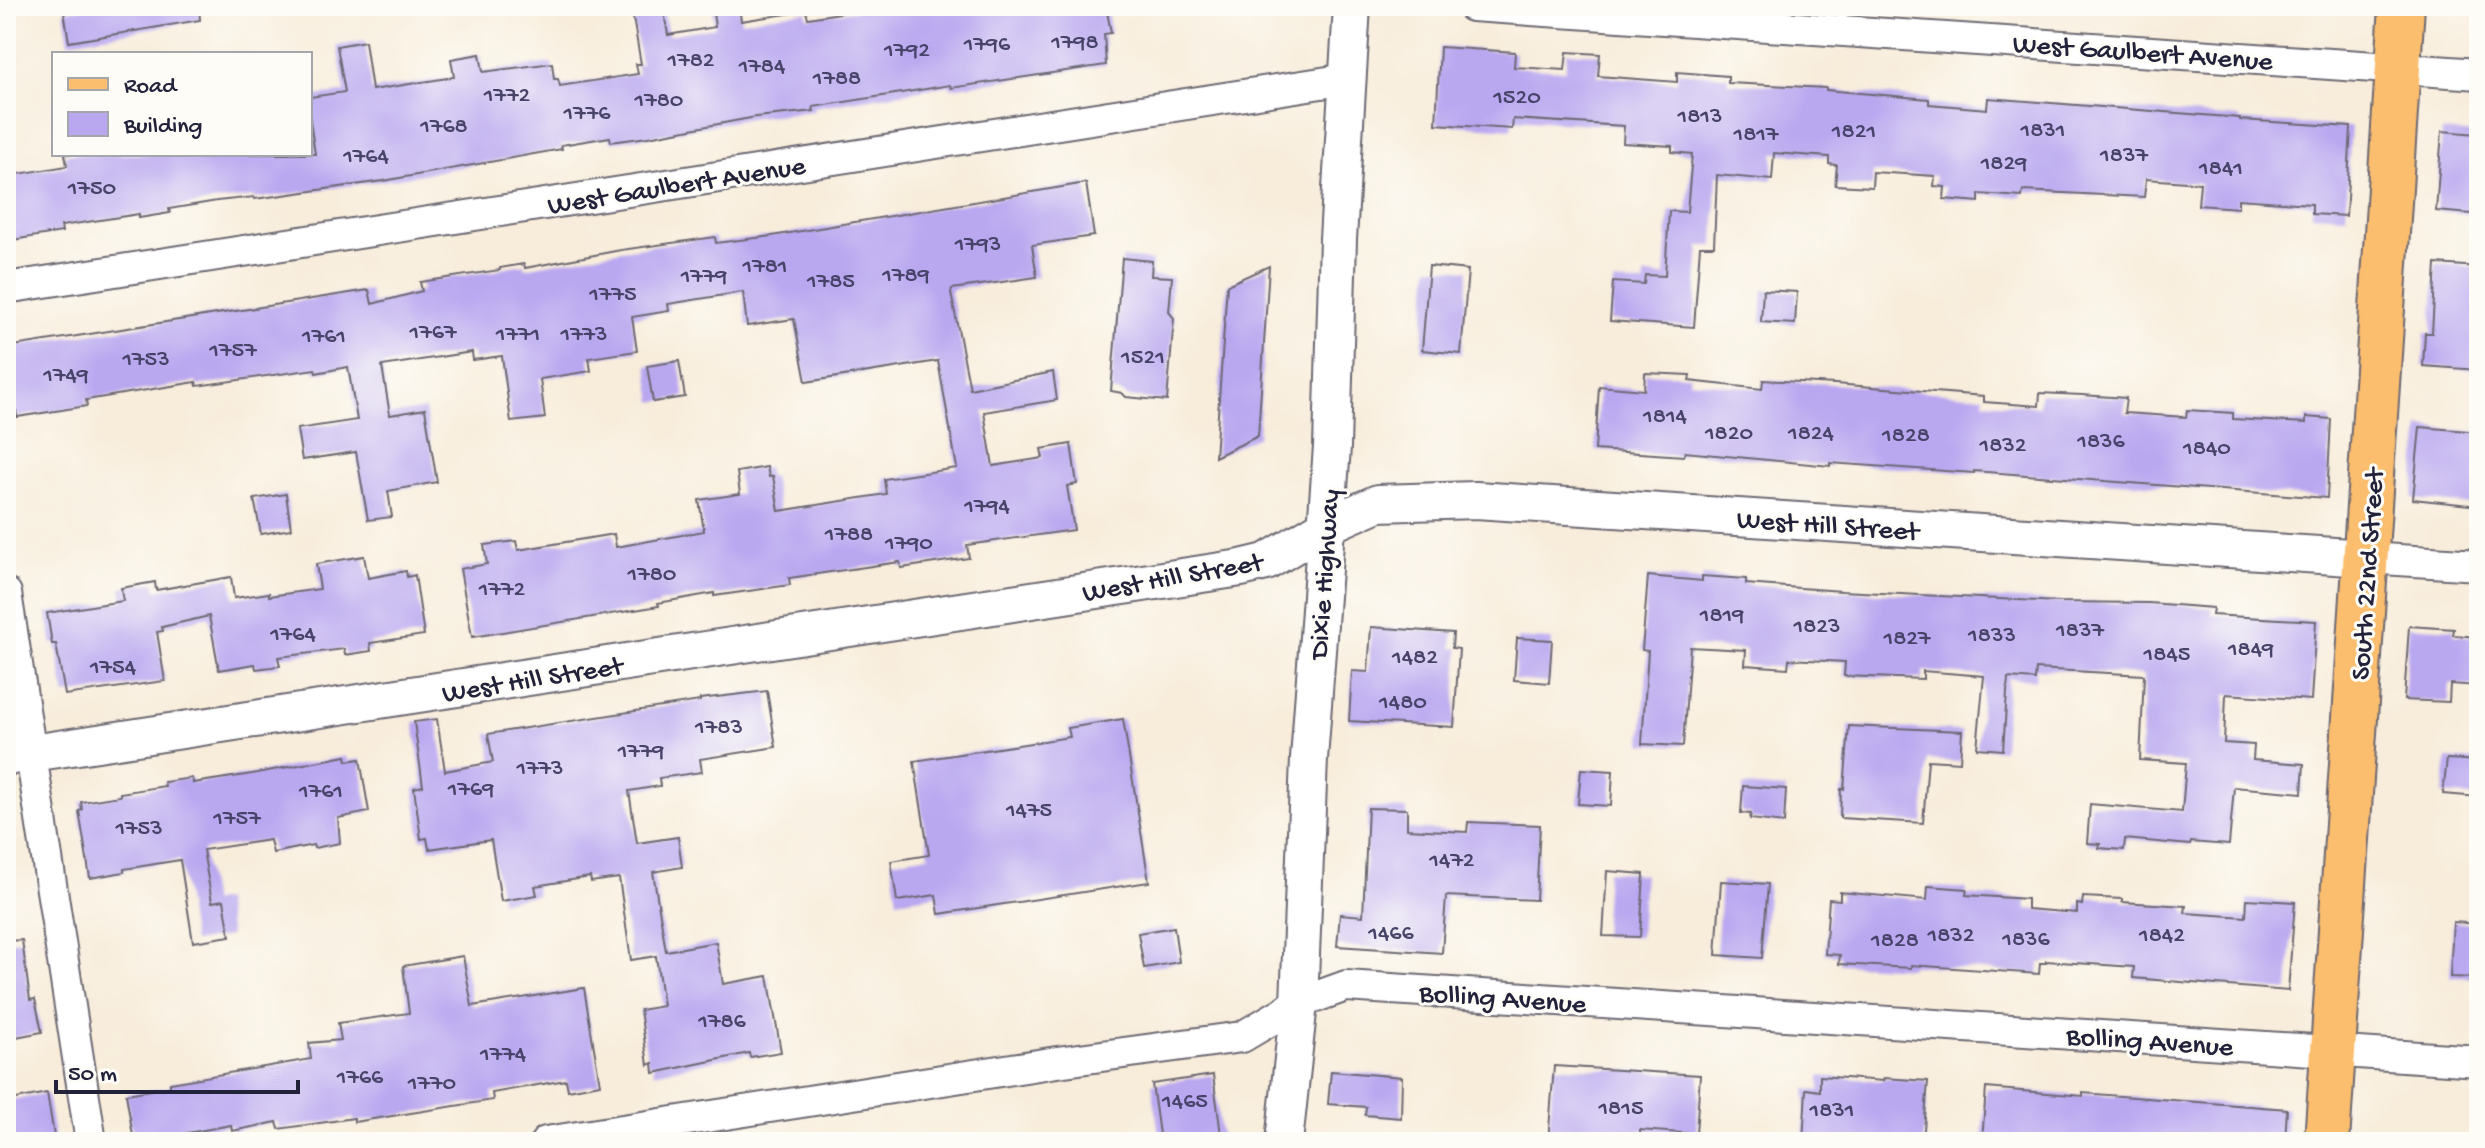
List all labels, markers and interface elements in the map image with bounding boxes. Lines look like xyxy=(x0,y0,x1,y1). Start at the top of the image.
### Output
house number: 1798 xyxy=(1050,29,1099,58)
street label: West Gaulbert Avenue xyxy=(2012,29,2274,80)
house number: 1796 xyxy=(963,31,1011,60)
house number: 1792 xyxy=(883,37,930,66)
house number: 1782 xyxy=(666,47,715,76)
legend xyxy=(52,52,312,156)
house number: 1784 xyxy=(738,53,786,82)
house number: 1788 xyxy=(812,65,861,94)
text: Road xyxy=(124,73,178,102)
house number: 1772 xyxy=(483,82,530,111)
house number: 1520 xyxy=(1492,84,1541,113)
house number: 1780 xyxy=(634,87,683,116)
house number: 1776 xyxy=(563,100,611,129)
house number: 1813 xyxy=(1677,103,1723,132)
text: Building xyxy=(123,113,202,142)
house number: 1768 xyxy=(419,113,468,142)
house number: 1831 xyxy=(2020,117,2066,146)
house number: 1821 xyxy=(1831,118,1876,147)
house number: 1817 xyxy=(1732,121,1779,150)
house number: 1837 xyxy=(2099,142,2148,171)
house number: 1764 xyxy=(342,143,389,172)
house number: 1829 xyxy=(1980,150,2027,179)
street label: West Gaulbert Avenue xyxy=(545,151,808,224)
house number: 1841 xyxy=(2198,155,2243,184)
house number: 1750 xyxy=(67,175,116,204)
house number: 1793 xyxy=(954,231,1001,260)
house number: 1781 xyxy=(741,253,788,282)
house number: 1789 xyxy=(881,262,930,291)
house number: 1779 xyxy=(680,263,727,292)
house number: 1785 xyxy=(806,268,855,297)
house number: 1775 xyxy=(588,281,637,310)
house number: 1767 xyxy=(409,319,457,348)
house number: 1771 xyxy=(495,321,540,350)
house number: 1773 xyxy=(559,321,608,350)
house number: 1761 xyxy=(301,323,346,352)
house number: 1757 xyxy=(208,337,257,366)
house number: 1521 xyxy=(1120,344,1165,373)
house number: 1753 xyxy=(121,346,170,375)
house number: 1749 xyxy=(42,362,89,391)
house number: 1814 xyxy=(1642,403,1688,432)
house number: 1820 xyxy=(1704,420,1753,449)
house number: 1824 xyxy=(1787,420,1835,449)
house number: 1828 xyxy=(1881,422,1930,451)
house number: 1836 xyxy=(2076,428,2126,457)
house number: 1832 xyxy=(1978,432,2027,461)
house number: 1840 xyxy=(2182,435,2231,464)
street label: South 22nd Street xyxy=(2346,465,2394,681)
street label: Dixie Highway xyxy=(1304,488,1349,662)
house number: 1794 xyxy=(963,493,1010,522)
street label: West Hill Street xyxy=(1736,505,1922,550)
house number: 1788 xyxy=(824,521,873,550)
house number: 1790 xyxy=(884,530,933,559)
street label: West Hill Street xyxy=(1080,547,1268,612)
house number: 1780 xyxy=(627,561,676,590)
house number: 1772 xyxy=(478,576,525,605)
house number: 1819 xyxy=(1699,602,1744,631)
house number: 1823 xyxy=(1792,613,1841,642)
house number: 1837 xyxy=(2055,617,2104,646)
house number: 1764 xyxy=(269,621,316,650)
house number: 1833 xyxy=(1967,622,2016,651)
house number: 1827 xyxy=(1882,625,1931,654)
house number: 1849 xyxy=(2227,636,2274,665)
house number: 1845 xyxy=(2143,641,2190,670)
house number: 1482 xyxy=(1391,644,1438,673)
street label: West Hill Street xyxy=(440,650,628,712)
house number: 1754 xyxy=(89,654,137,683)
house number: 1480 xyxy=(1378,689,1427,718)
house number: 1783 xyxy=(694,714,743,743)
house number: 1779 xyxy=(617,738,664,767)
house number: 1773 xyxy=(515,755,564,784)
house number: 1769 xyxy=(447,776,494,805)
house number: 1761 xyxy=(298,778,343,807)
house number: 1475 xyxy=(1005,797,1052,826)
house number: 1757 xyxy=(212,805,261,834)
house number: 1753 xyxy=(114,815,163,844)
house number: 1472 xyxy=(1428,847,1475,876)
house number: 1466 xyxy=(1367,920,1415,949)
house number: 1832 xyxy=(1926,922,1975,951)
house number: 1842 xyxy=(2138,922,2185,951)
house number: 1836 xyxy=(2001,926,2051,955)
house number: 1828 xyxy=(1870,927,1919,956)
street label: Bolling Avenue xyxy=(1417,978,1588,1023)
house number: 1786 xyxy=(697,1008,747,1037)
street label: Bolling Avenue xyxy=(2064,1021,2235,1066)
house number: 1774 xyxy=(479,1041,527,1070)
scale bar xyxy=(56,1044,298,1094)
text: 50 m xyxy=(68,1061,117,1090)
house number: 1766 xyxy=(336,1064,384,1093)
house number: 1770 xyxy=(407,1070,456,1099)
house number: 1465 xyxy=(1161,1088,1208,1117)
house number: 1815 xyxy=(1597,1095,1644,1124)
house number: 1831 xyxy=(1809,1097,1855,1126)

